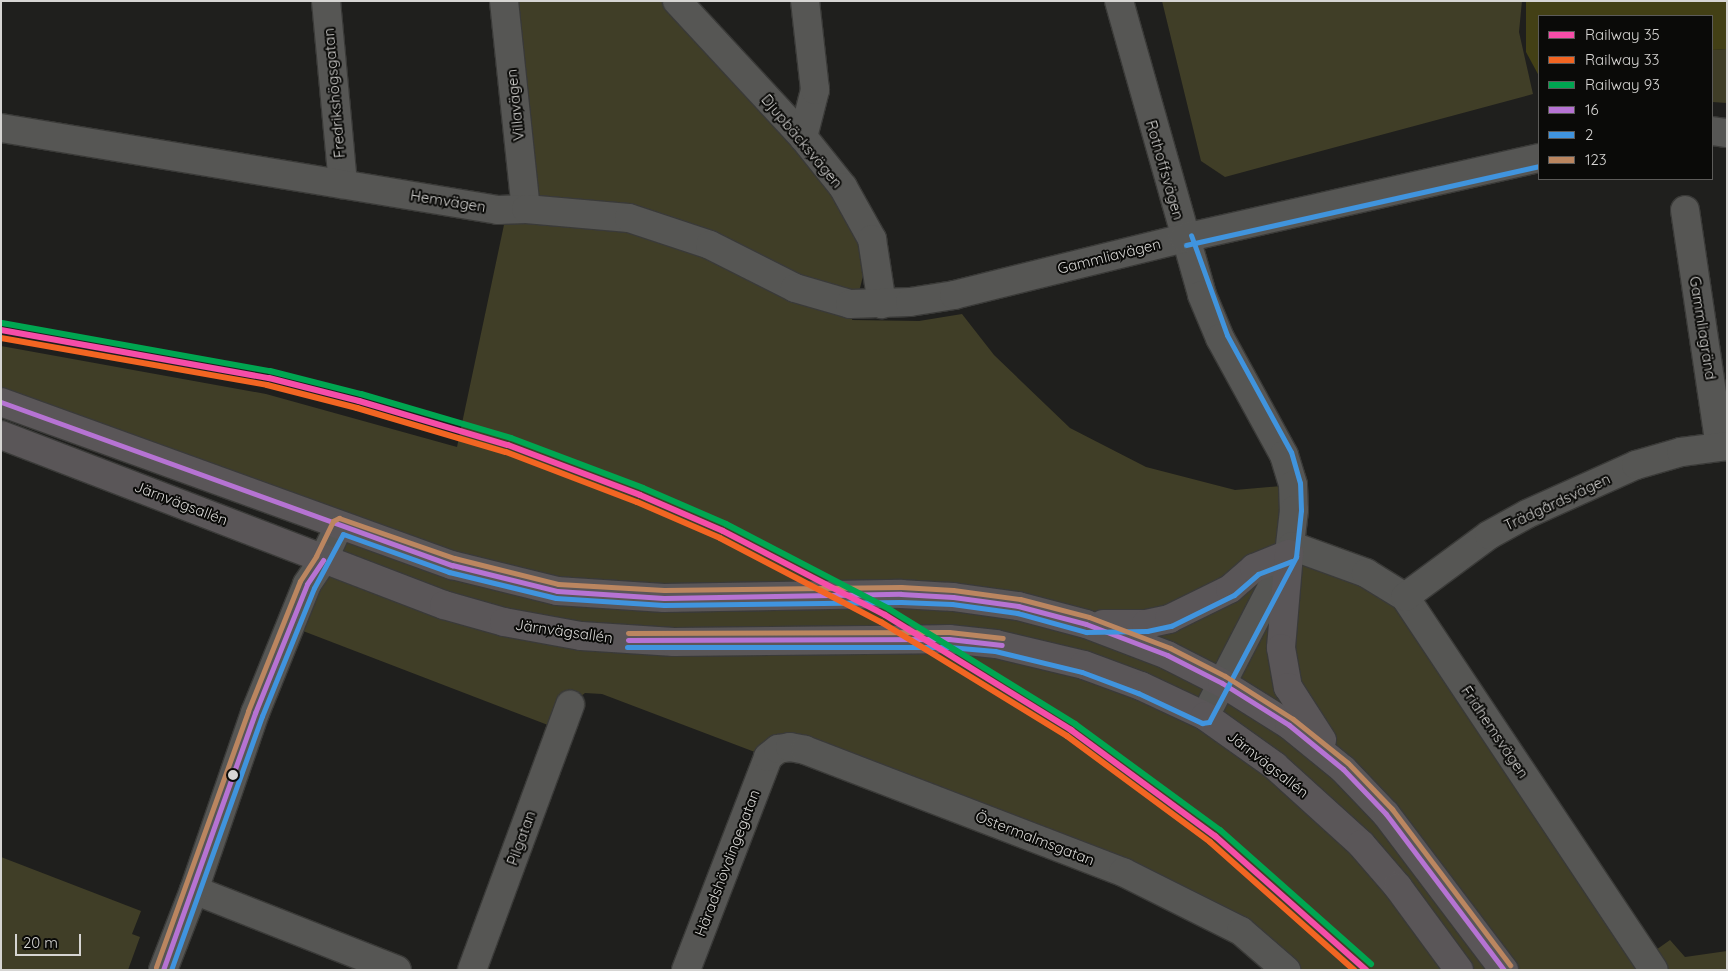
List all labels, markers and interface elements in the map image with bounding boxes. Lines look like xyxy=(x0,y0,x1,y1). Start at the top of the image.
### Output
legend xyxy=(1538,15,1713,180)
text: Railway 35 xyxy=(1585,25,1660,44)
street label: Fredrikshögsgatan xyxy=(319,27,349,159)
text: Railway 33 xyxy=(1585,50,1659,69)
street label: Villavägen xyxy=(502,68,528,142)
text: Railway 93 xyxy=(1585,75,1660,94)
street label: Djupbäcksvägen xyxy=(758,91,846,191)
text: 16 xyxy=(1585,100,1599,119)
street label: Rothoffsvägen xyxy=(1142,118,1188,222)
text: 2 xyxy=(1585,125,1593,144)
text: 123 xyxy=(1585,150,1607,169)
street label: Hemvägen xyxy=(409,186,487,216)
street label: Gammliavägen xyxy=(1055,234,1163,278)
street label: Gammliagränd xyxy=(1686,275,1720,381)
street label: Trädgårdsvägen xyxy=(1501,470,1613,534)
street label: Järnvägsallén xyxy=(132,477,230,529)
street label: Järnvägsallén xyxy=(514,615,614,647)
street label: Fridhemsvägen xyxy=(1458,682,1532,782)
street label: Järnvägsallén xyxy=(1224,727,1312,801)
unlabelled marker xyxy=(228,770,238,780)
street label: Häradshövdingegatan xyxy=(691,787,763,939)
street label: Östermalmsgatan xyxy=(973,807,1097,869)
street label: Pilgatan xyxy=(503,808,539,868)
scale bar xyxy=(18,924,84,956)
text: 20 m xyxy=(23,933,58,952)

